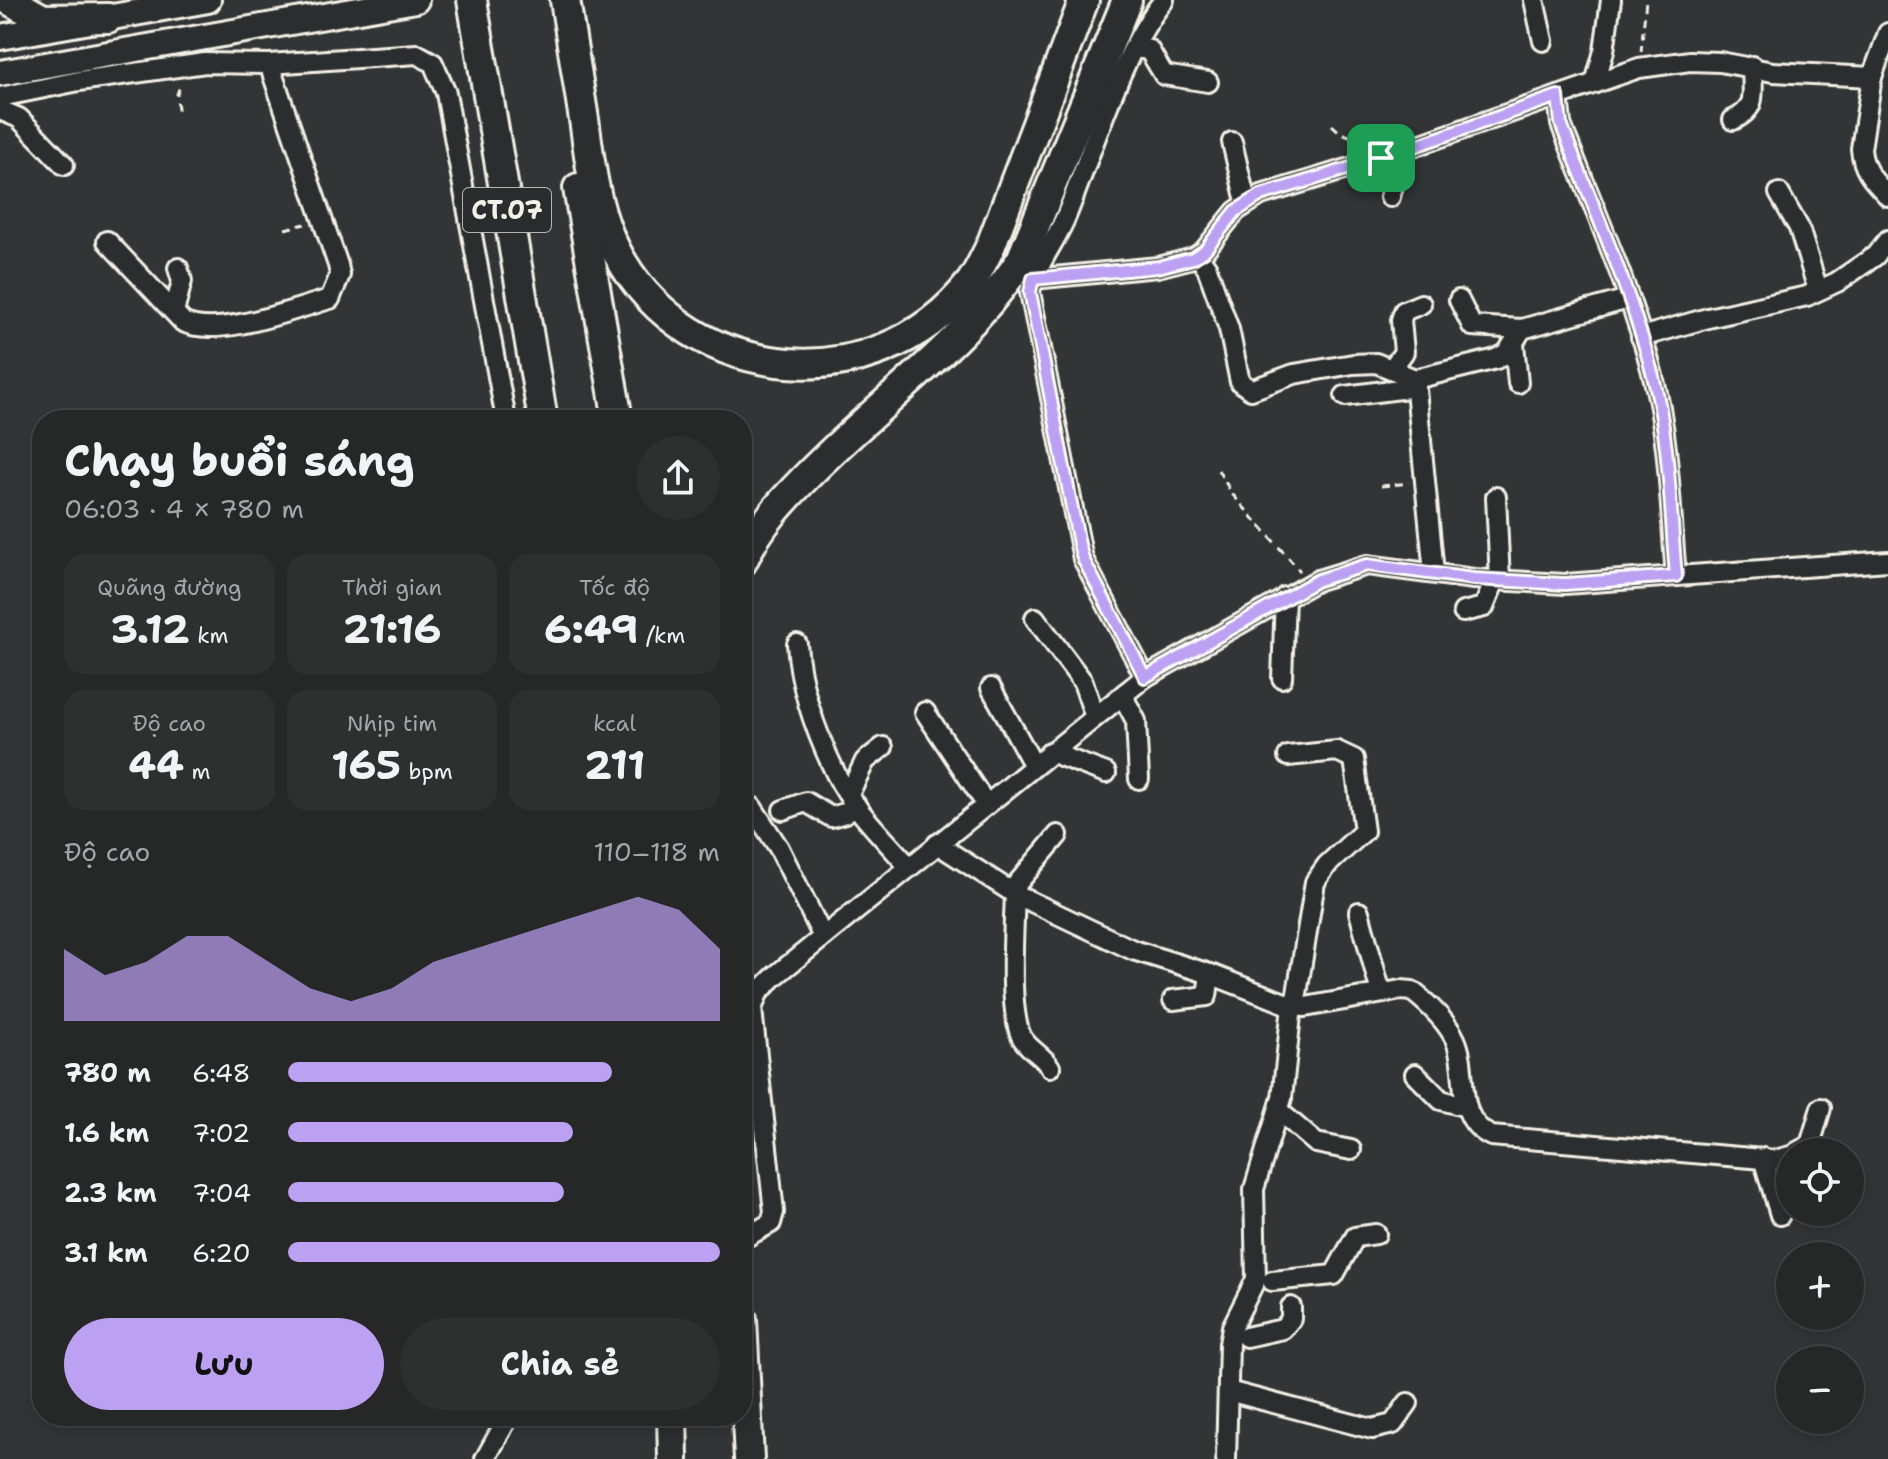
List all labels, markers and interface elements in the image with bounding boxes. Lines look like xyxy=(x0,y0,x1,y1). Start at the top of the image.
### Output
pin xyxy=(1347,124,1415,192)
icon: arrive xyxy=(1359,136,1403,180)
road number: CT.07 xyxy=(463,188,551,232)
text: Chạy buổi sáng xyxy=(64,431,414,490)
button: share xyxy=(636,436,720,520)
text: 06:03 · 4 × 780 m xyxy=(64,491,304,526)
text: Quãng đường xyxy=(97,573,241,602)
text: Thời gian xyxy=(342,573,442,602)
text: Tốc độ xyxy=(579,573,650,602)
text: 3.12 xyxy=(110,602,190,656)
text: 21:16 xyxy=(343,602,441,656)
text: 6:49 xyxy=(544,602,638,656)
text: km xyxy=(190,621,228,650)
text: /km xyxy=(638,621,685,650)
text: Độ cao xyxy=(133,709,206,738)
text: Nhịp tim xyxy=(347,709,437,738)
text: kcal xyxy=(593,709,636,738)
text: 44 xyxy=(128,738,184,792)
text: 165 xyxy=(331,738,401,792)
text: 211 xyxy=(584,738,645,792)
text: m xyxy=(184,757,211,786)
text: bpm xyxy=(401,757,453,786)
text: Độ cao xyxy=(64,834,150,869)
text: 110–118 m xyxy=(594,834,720,869)
text: 780 m xyxy=(64,1055,151,1090)
text: 6:48 xyxy=(192,1055,251,1090)
text: 1.6 km xyxy=(64,1115,149,1150)
text: 7:02 xyxy=(192,1115,250,1150)
map controls xyxy=(1776,1138,1864,1434)
button: locate xyxy=(1776,1138,1864,1226)
text: 2.3 km xyxy=(64,1175,157,1210)
text: 7:04 xyxy=(192,1175,251,1210)
text: 3.1 km xyxy=(64,1235,148,1270)
text: 6:20 xyxy=(192,1235,251,1270)
button: + xyxy=(1776,1242,1864,1330)
button: Lưu xyxy=(64,1318,384,1410)
button: Chia sẻ xyxy=(400,1318,720,1410)
button: − xyxy=(1776,1346,1864,1434)

